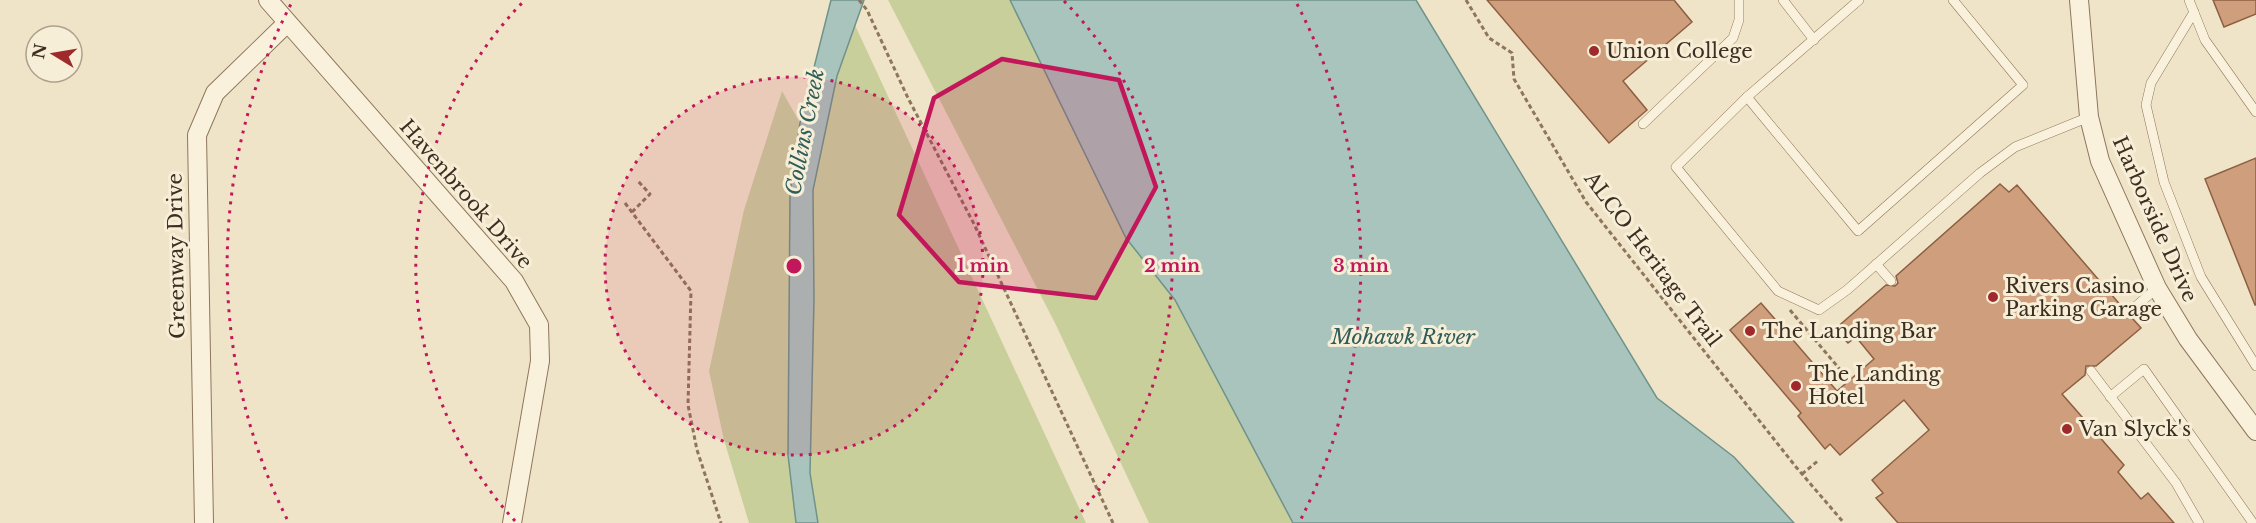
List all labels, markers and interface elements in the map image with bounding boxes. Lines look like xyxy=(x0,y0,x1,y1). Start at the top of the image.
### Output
north arrow xyxy=(24,24,84,84)
place label: Union College xyxy=(1606,39,1753,63)
text: N xyxy=(28,42,51,60)
marker: Union College xyxy=(1587,44,1601,58)
water label: Collins Creek xyxy=(780,67,830,197)
street label: Havenbrook Drive xyxy=(395,115,537,273)
street label: Harborside Drive xyxy=(2108,133,2202,305)
street label: ALCO Heritage Trail xyxy=(1579,166,1726,351)
street label: Greenway Drive xyxy=(163,173,189,339)
text: 1 min xyxy=(957,255,1009,277)
text: 2 min xyxy=(1144,255,1200,277)
text: 3 min xyxy=(1333,255,1389,277)
centre of rings xyxy=(784,256,804,276)
place label: Rivers Casino Parking Garage xyxy=(2005,274,2162,321)
marker: Rivers Casino Parking Garage xyxy=(1986,290,2000,304)
place label: The Landing Bar xyxy=(1762,319,1936,343)
water label: Mohawk River xyxy=(1330,324,1476,350)
marker: The Landing Bar xyxy=(1743,324,1757,338)
place label: The Landing Hotel xyxy=(1808,362,1942,409)
marker: The Landing Hotel xyxy=(1789,379,1803,393)
place label: Van Slyck's xyxy=(2078,417,2191,441)
marker: Van Slyck's xyxy=(2060,422,2074,436)

